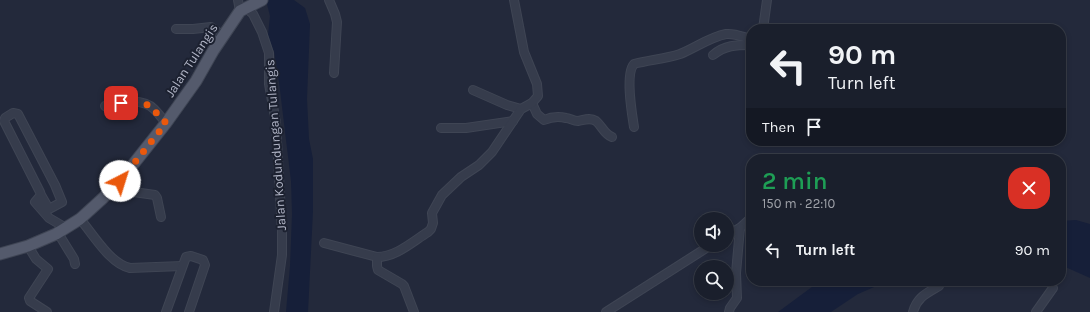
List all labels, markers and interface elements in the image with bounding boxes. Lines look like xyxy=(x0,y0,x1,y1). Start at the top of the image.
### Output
street label: Jalan Tulangis xyxy=(162,21,221,100)
text: 90 m xyxy=(828,38,896,71)
icon: left xyxy=(762,40,814,92)
street label: Jalan Kodundungan Tulangis xyxy=(262,59,289,231)
text: Turn left xyxy=(828,72,896,94)
pin xyxy=(104,86,138,120)
icon: arrive xyxy=(110,92,132,114)
icon: arrive xyxy=(803,116,825,138)
text: Then xyxy=(762,118,795,136)
position arrow xyxy=(99,160,141,202)
text: 2 min xyxy=(762,167,828,195)
button: close xyxy=(1008,167,1050,209)
text: 150 m · 22:10 xyxy=(762,196,835,211)
map controls xyxy=(694,212,734,300)
button: sound xyxy=(694,212,734,252)
icon: left xyxy=(762,239,784,261)
text: Turn left xyxy=(796,241,855,259)
text: 90 m xyxy=(1015,241,1050,259)
button: search xyxy=(694,260,734,300)

